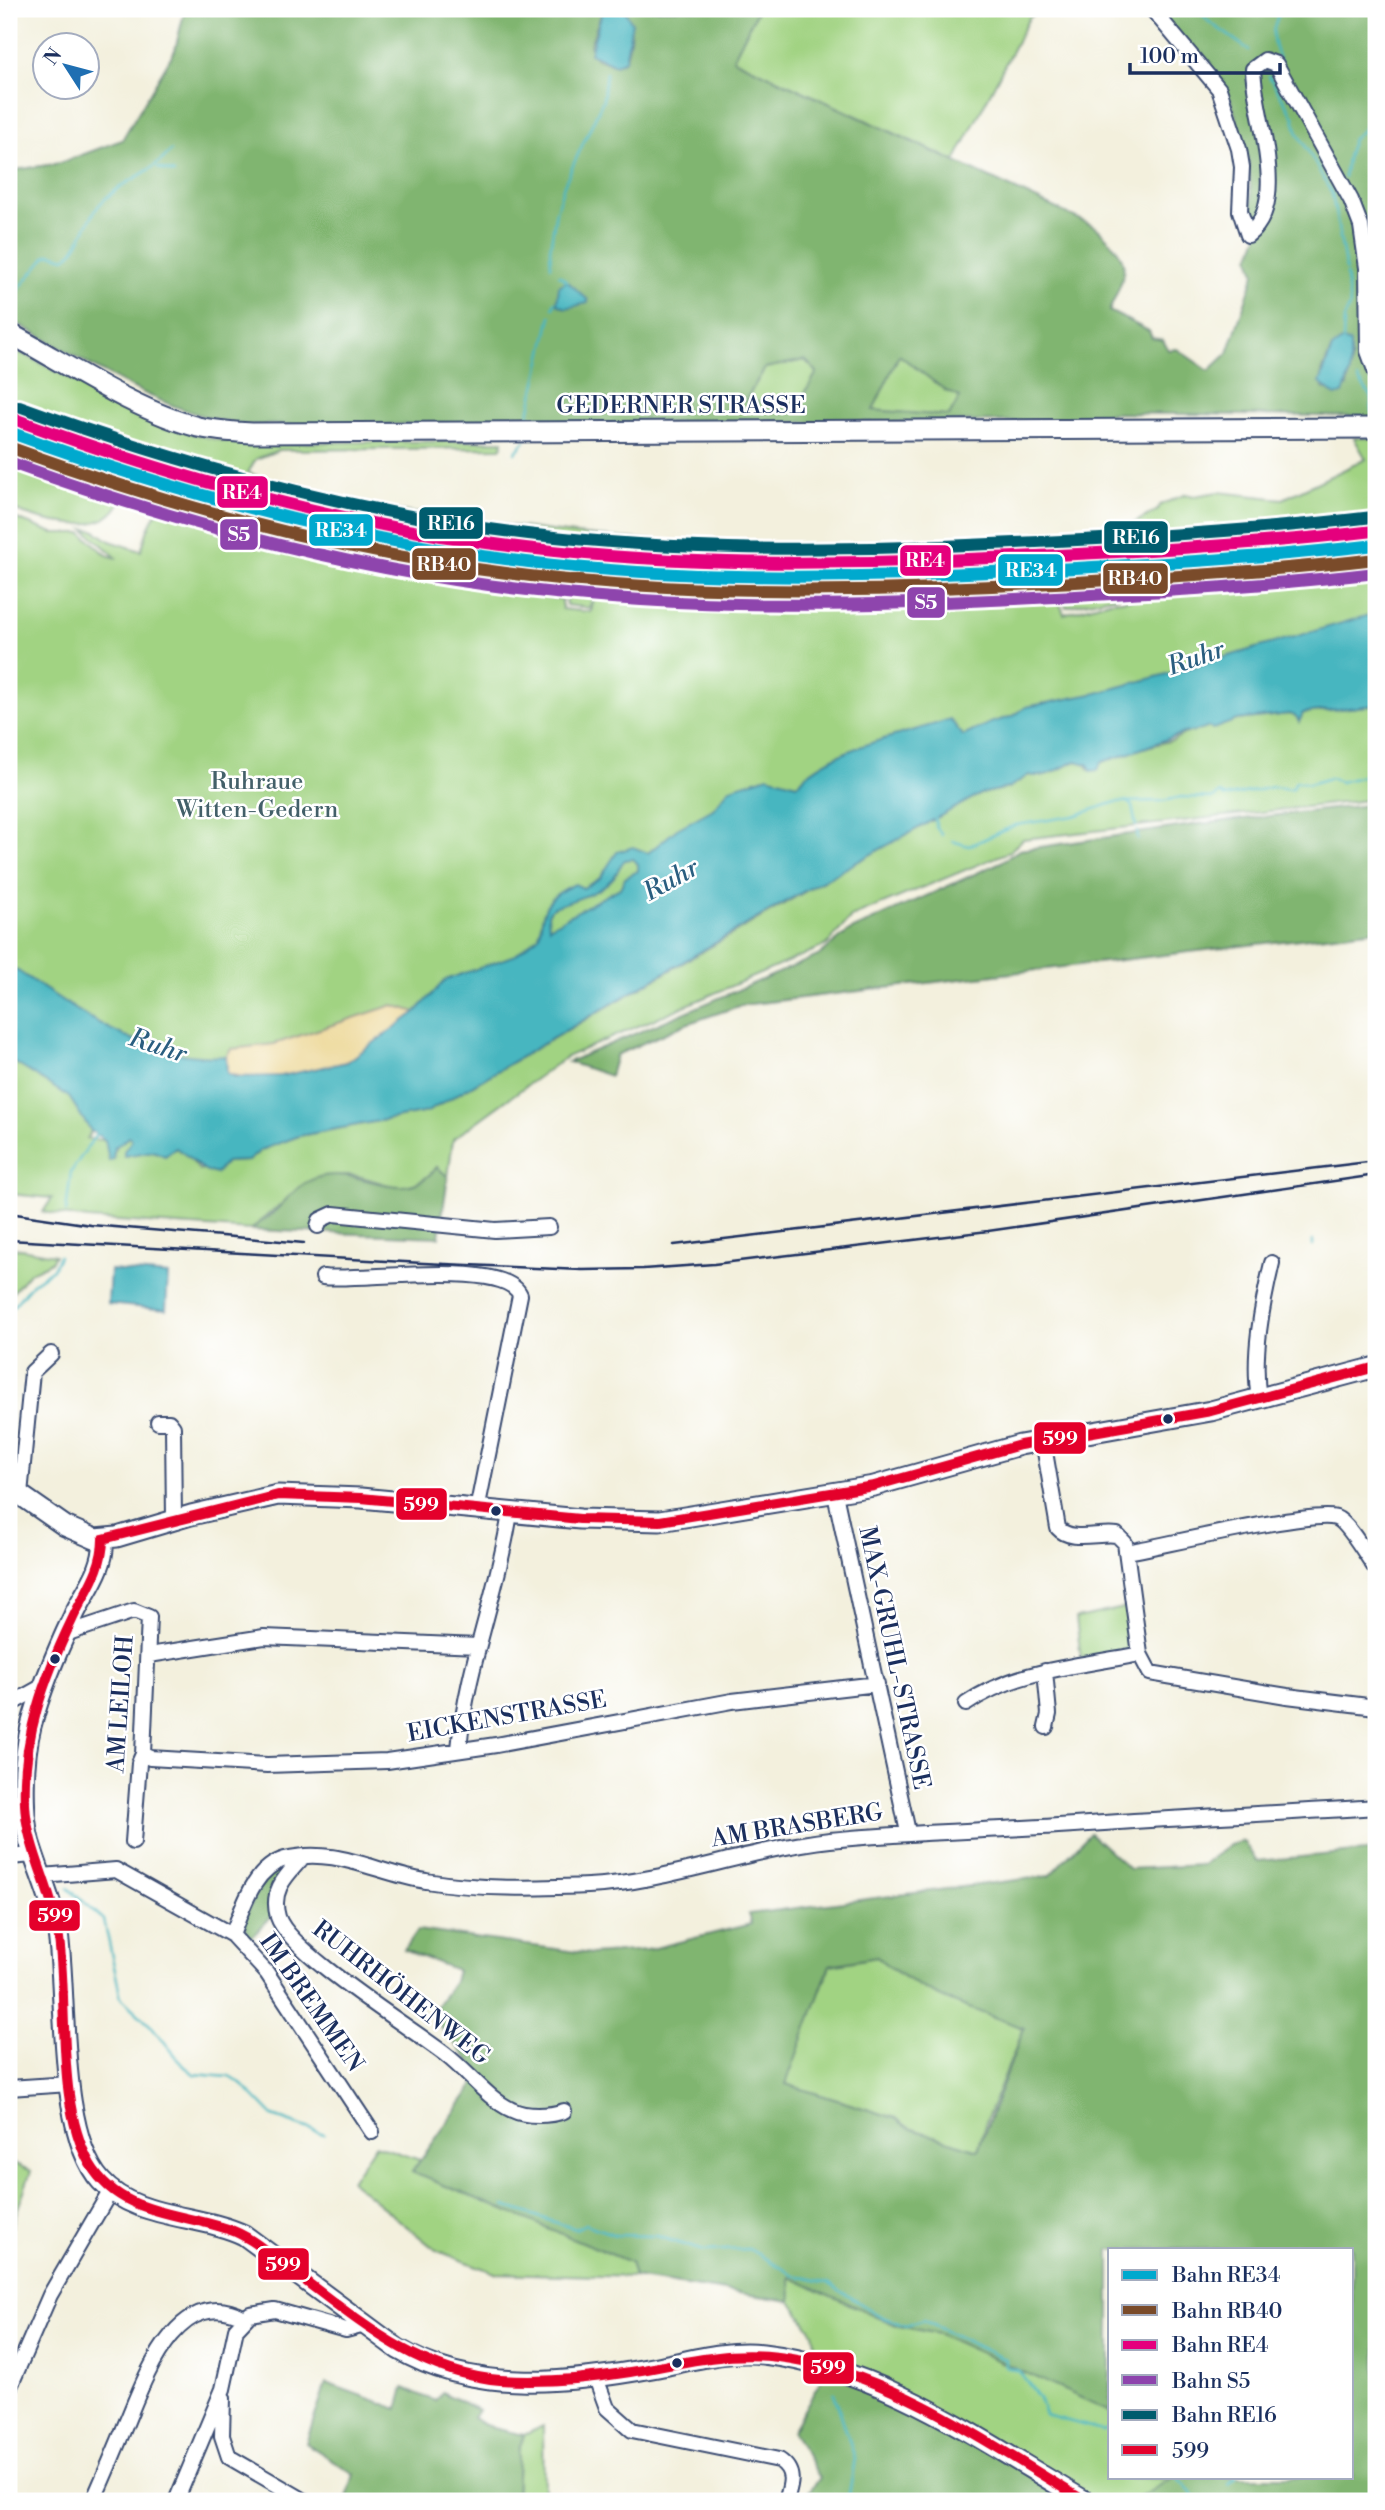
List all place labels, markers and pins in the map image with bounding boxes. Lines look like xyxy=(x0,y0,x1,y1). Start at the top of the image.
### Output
unlabelled marker xyxy=(1161,1412,1175,1426)
unlabelled marker xyxy=(489,1504,503,1518)
unlabelled marker xyxy=(48,1652,62,1666)
unlabelled marker xyxy=(670,2356,684,2370)

